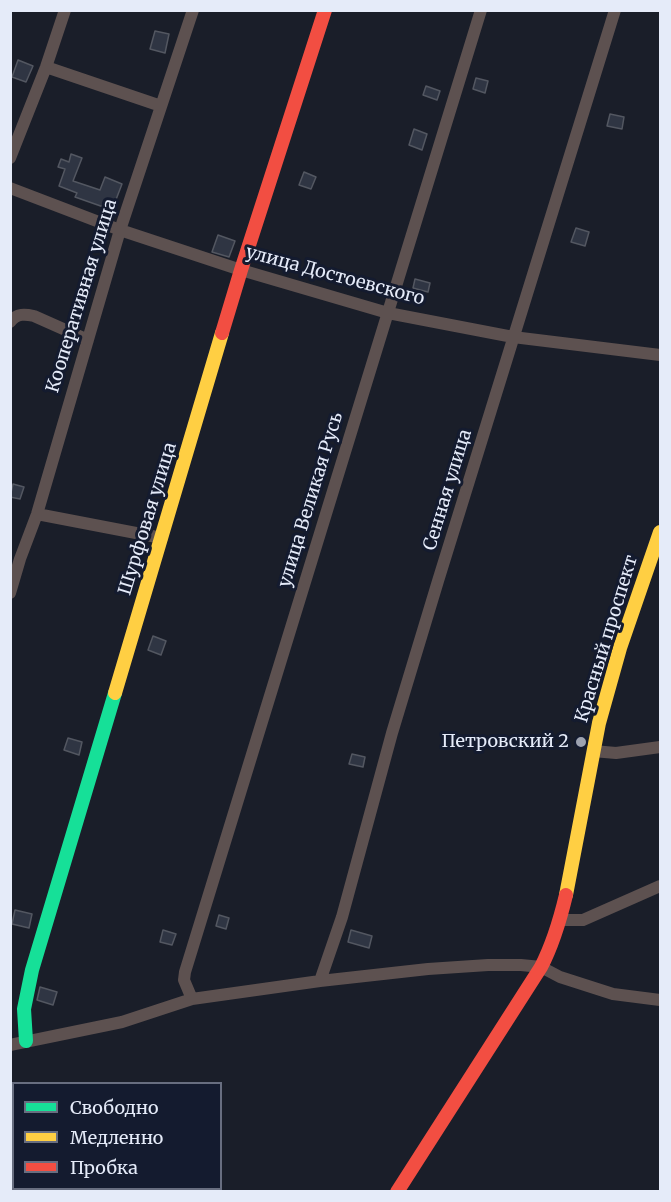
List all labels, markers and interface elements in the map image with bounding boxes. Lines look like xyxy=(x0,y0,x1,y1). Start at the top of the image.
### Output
street label: Кооперативная улица xyxy=(42,196,122,396)
street label: улица Достоевского xyxy=(243,242,427,310)
street label: улица Великая Русь xyxy=(274,410,348,590)
street label: Сенная улица xyxy=(419,427,477,553)
street label: Шурфовая улица xyxy=(114,440,182,598)
street label: Красный проспект xyxy=(571,553,643,725)
place label: Петровский 2 xyxy=(442,731,569,753)
marker: Петровский 2 xyxy=(574,735,588,749)
legend xyxy=(12,1082,222,1190)
text: Свободно xyxy=(70,1096,158,1119)
text: Медленно xyxy=(70,1126,163,1149)
text: Пробка xyxy=(70,1156,138,1179)

